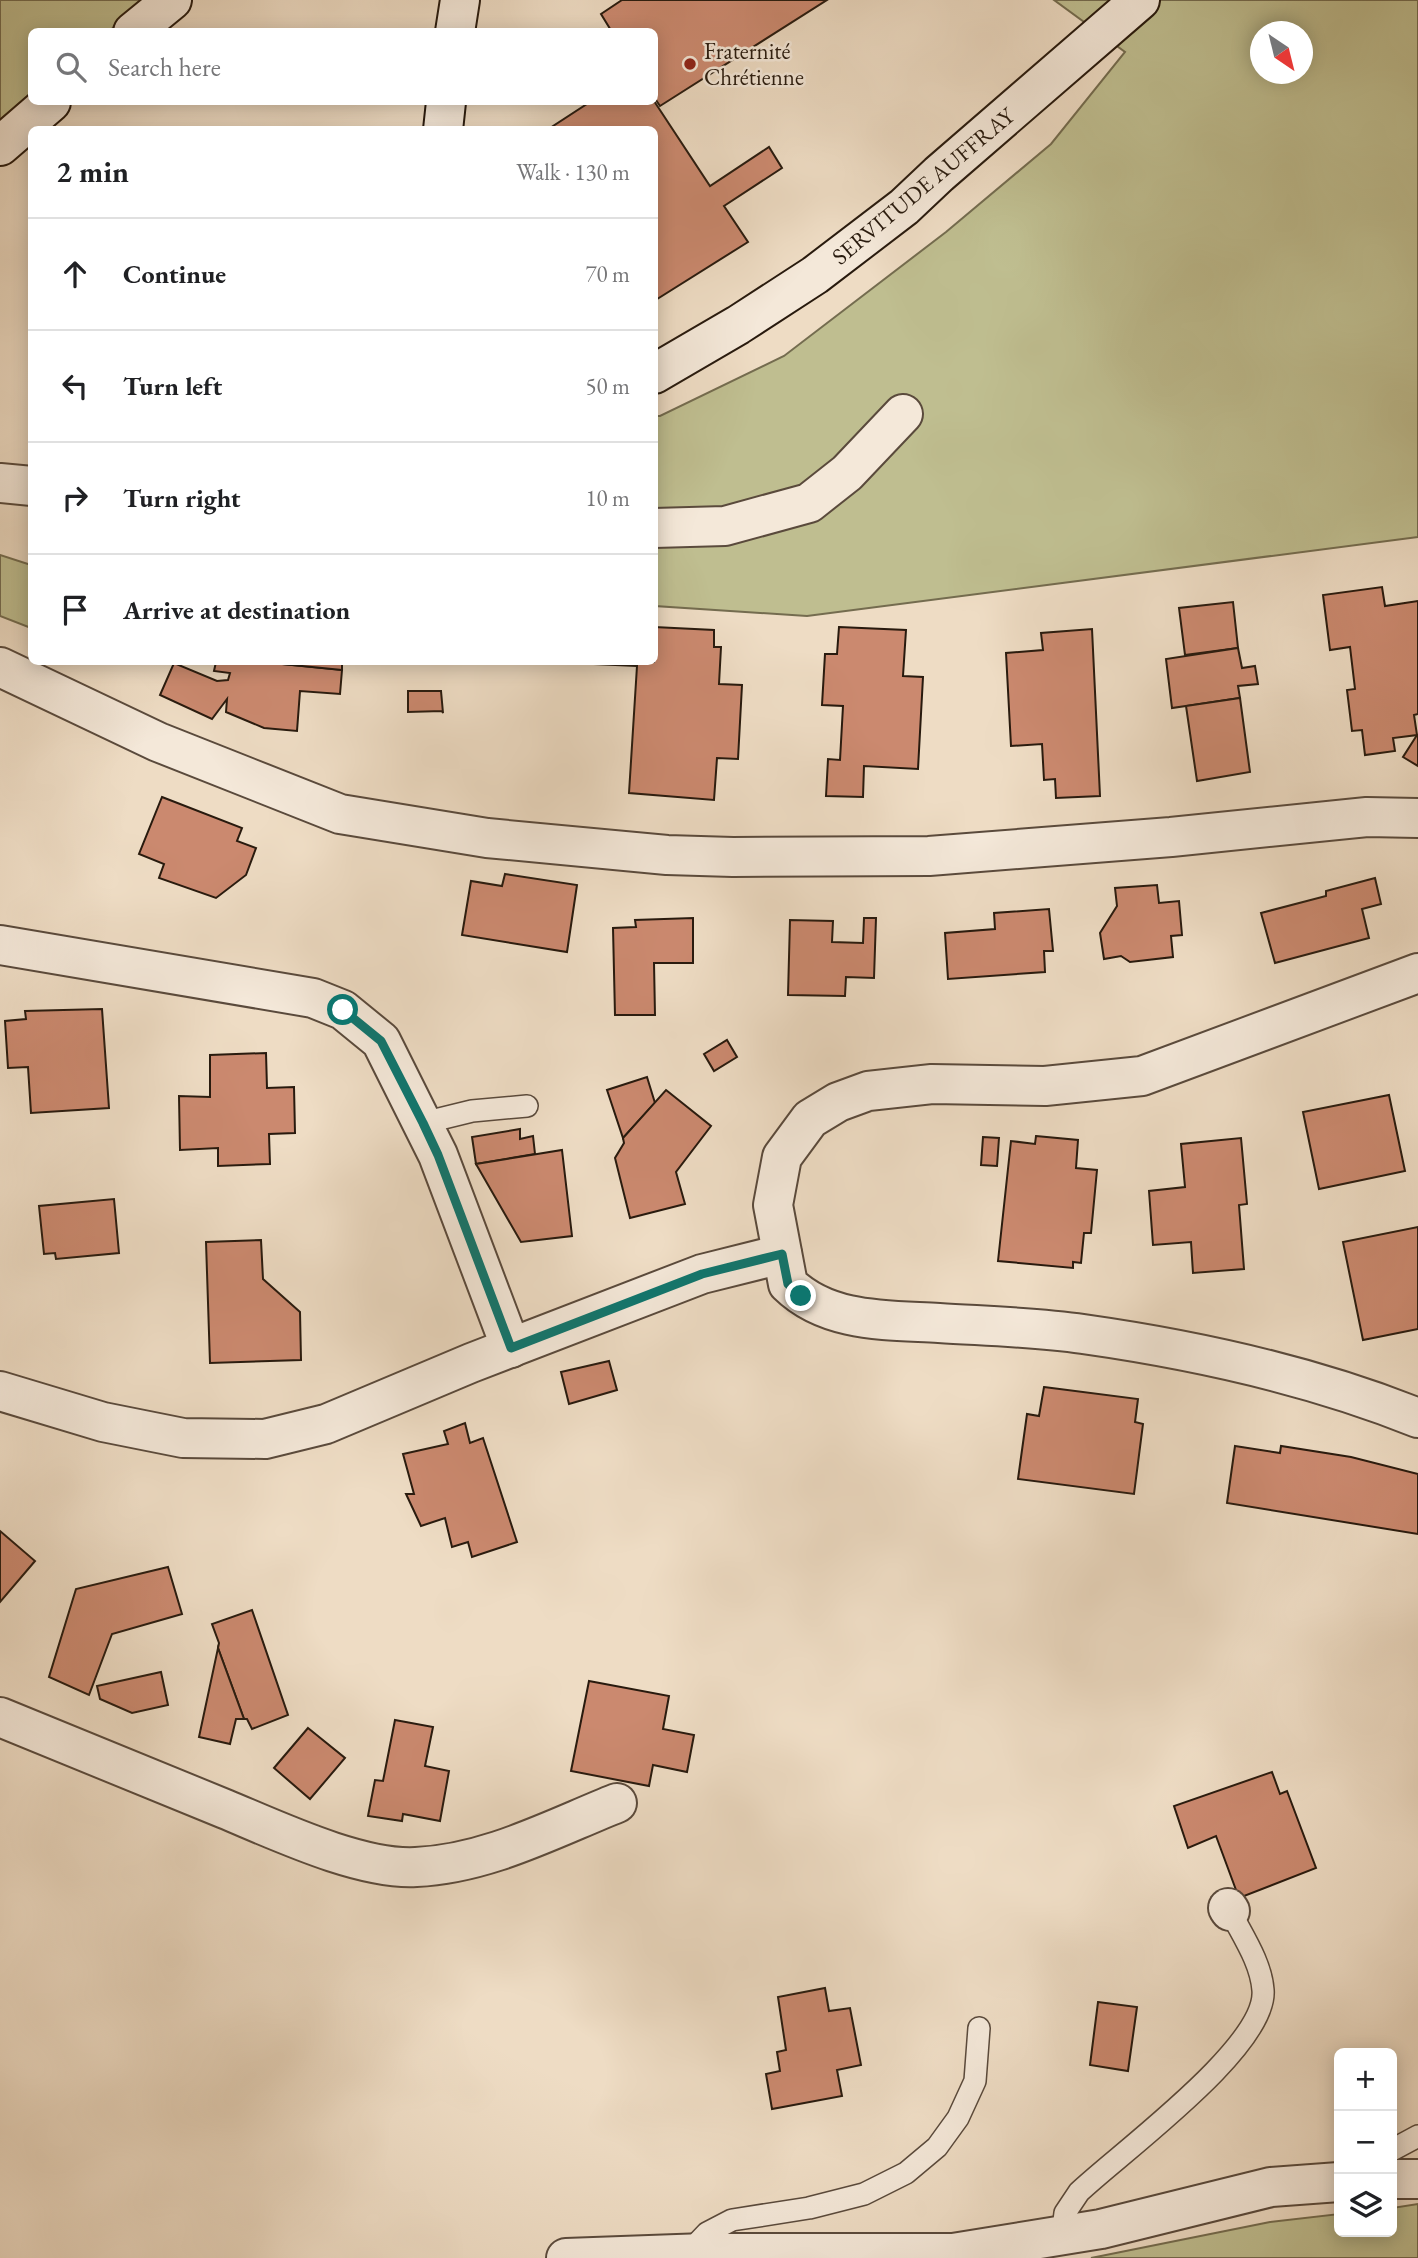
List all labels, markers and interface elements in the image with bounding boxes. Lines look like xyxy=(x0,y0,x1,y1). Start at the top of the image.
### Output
north arrow xyxy=(1250,21,1313,84)
search box xyxy=(28,28,658,105)
place label: Fraternité Chrétienne xyxy=(704,36,804,92)
icon: search xyxy=(52,48,90,86)
text: Search here xyxy=(108,50,221,84)
marker: Fraternité Chrétienne xyxy=(682,56,698,72)
street label: SERVITUDE AUFFRAY xyxy=(826,100,1022,271)
text: 2 min xyxy=(56,152,129,191)
text: Walk · 130 m xyxy=(516,157,630,187)
icon: ahead xyxy=(56,255,94,293)
text: Continue xyxy=(123,257,226,291)
text: 70 m xyxy=(585,259,630,289)
icon: left xyxy=(56,367,94,405)
text: Turn left xyxy=(123,369,222,403)
text: 50 m xyxy=(585,371,630,401)
icon: right xyxy=(56,479,94,517)
text: Turn right xyxy=(123,481,241,515)
text: 10 m xyxy=(585,483,630,513)
icon: arrive xyxy=(56,591,94,629)
text: Arrive at destination xyxy=(123,593,350,627)
route start xyxy=(327,994,358,1025)
route end xyxy=(785,1280,816,1311)
map controls xyxy=(1334,2048,1397,2237)
button: + xyxy=(1334,2048,1397,2111)
button: − xyxy=(1334,2111,1397,2174)
button: layers xyxy=(1334,2174,1397,2237)

